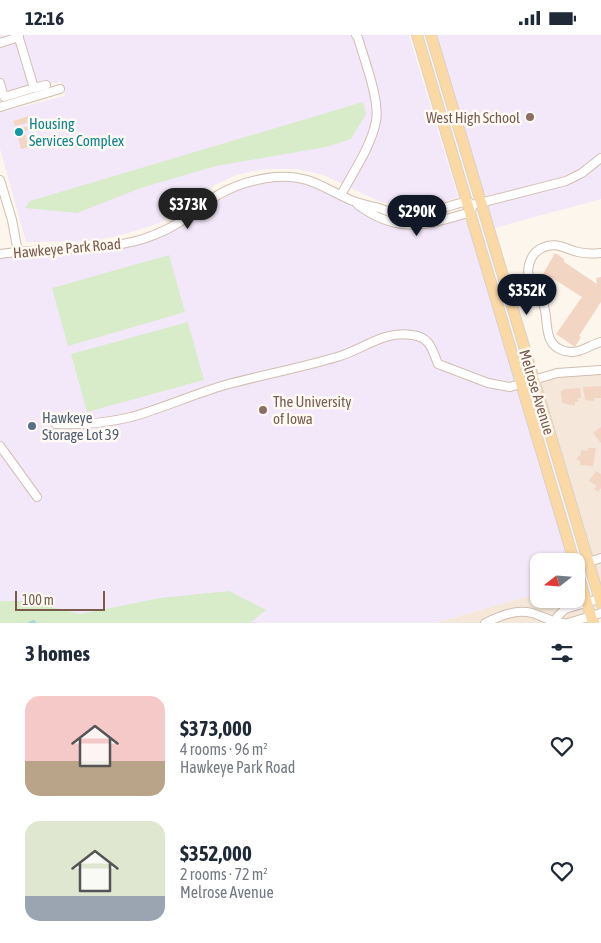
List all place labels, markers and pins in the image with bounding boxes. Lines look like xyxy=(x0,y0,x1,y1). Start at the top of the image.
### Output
place label: West High School xyxy=(426,109,520,126)
marker: West High School xyxy=(524,111,536,123)
place label: Housing Services Complex xyxy=(29,115,124,149)
marker: Housing Services Complex xyxy=(13,126,25,138)
pin: $373K xyxy=(153,187,223,230)
pin: $290K xyxy=(382,195,452,237)
pin: $352K xyxy=(492,273,562,316)
place label: The University of Iowa xyxy=(273,393,352,427)
marker: The University of Iowa xyxy=(257,404,269,416)
place label: Hawkeye Storage Lot 39 xyxy=(42,409,119,443)
marker: Hawkeye Storage Lot 39 xyxy=(26,420,38,432)

